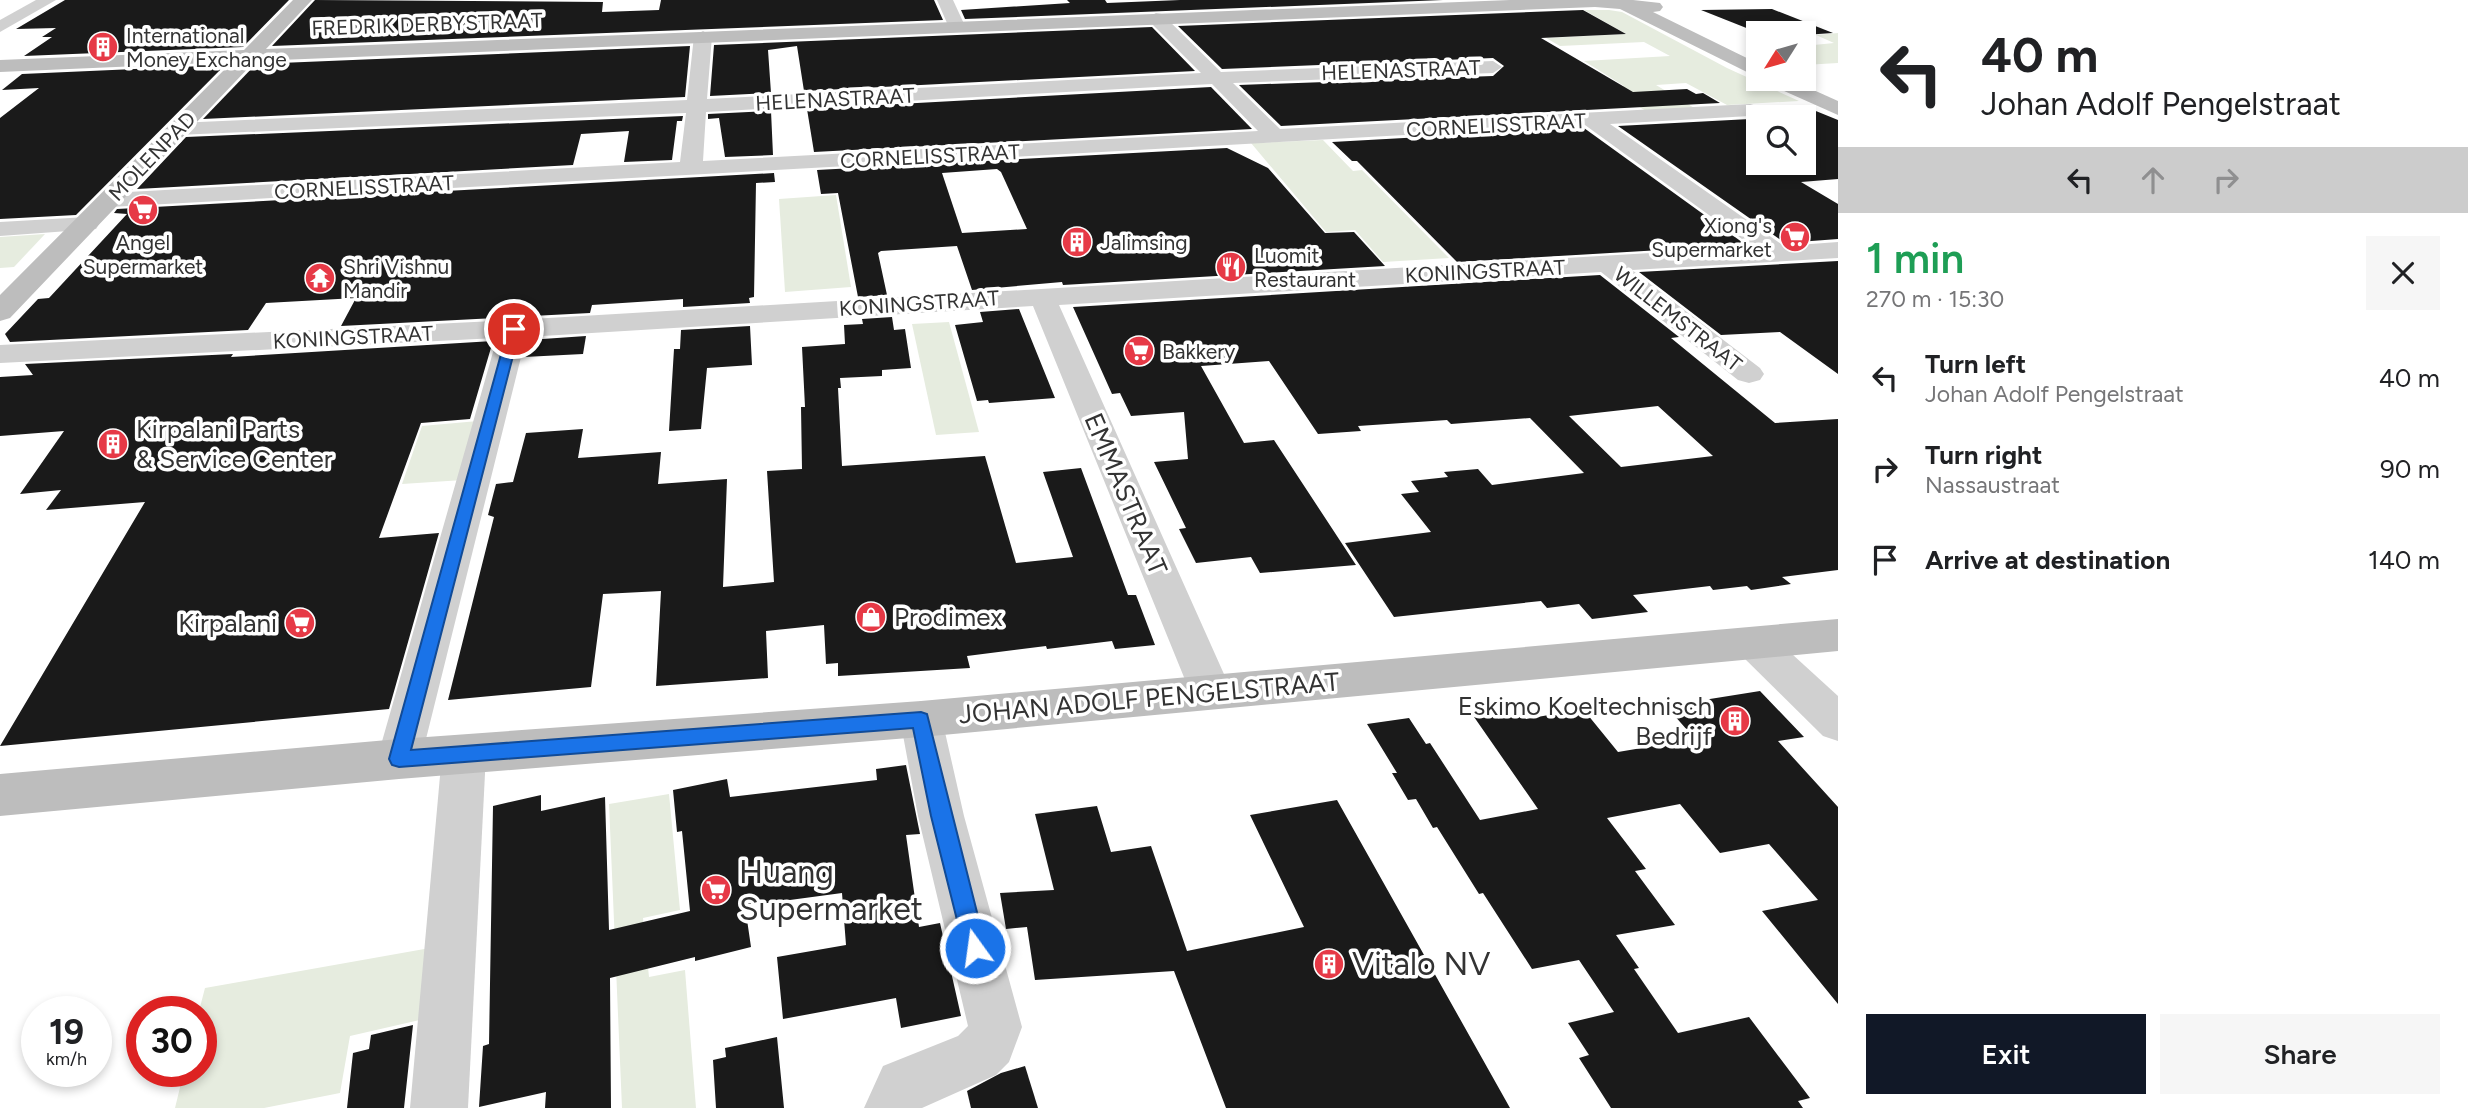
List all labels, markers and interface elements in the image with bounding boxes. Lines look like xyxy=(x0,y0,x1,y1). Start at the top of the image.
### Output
street label: FREDRIK DERBYSTRAAT xyxy=(311,7,543,41)
north arrow xyxy=(1746,21,1816,91)
map controls xyxy=(1746,21,1816,175)
place label: International Money Exchange xyxy=(126,23,287,72)
text: 40 m xyxy=(1981,25,2098,84)
icon: left xyxy=(1866,28,1957,119)
building icon: International Money Exchange xyxy=(86,30,120,64)
street label: HELENASTRAAT xyxy=(1321,55,1482,85)
street label: HELENASTRAAT xyxy=(755,82,916,116)
text: Johan Adolf Pengelstraat xyxy=(1981,85,2341,123)
button: search xyxy=(1746,105,1816,175)
street label: MOLENPAD xyxy=(103,106,201,206)
street label: CORNELISSTRAAT xyxy=(1405,108,1587,142)
street label: CORNELISSTRAAT xyxy=(839,139,1021,173)
icon: left xyxy=(2061,161,2099,199)
icon: ahead xyxy=(2134,161,2172,199)
icon: right xyxy=(2207,161,2245,199)
street label: CORNELISSTRAAT xyxy=(273,170,455,204)
supermarket icon: Angel Supermarket xyxy=(126,193,160,227)
place label: Xiong's Supermarket xyxy=(1651,213,1772,262)
supermarket icon: Xiong's Supermarket xyxy=(1778,220,1812,254)
building icon: Jalimsing xyxy=(1060,225,1094,259)
place label: Angel Supermarket xyxy=(83,230,203,279)
place label: Jalimsing xyxy=(1100,230,1188,255)
text: 1 min xyxy=(1866,233,1964,284)
button: close xyxy=(2366,236,2440,310)
place label: Luomit Restaurant xyxy=(1254,243,1356,292)
restaurant icon: Luomit Restaurant xyxy=(1214,250,1248,284)
place label: Shri Vishnu Mandir xyxy=(343,254,449,303)
street label: KONINGSTRAAT xyxy=(1404,254,1566,288)
temple icon: Shri Vishnu Mandir xyxy=(303,261,337,295)
street label: WILLEMSTRAAT xyxy=(1609,261,1747,377)
street label: KONINGSTRAAT xyxy=(838,285,1000,321)
text: 270 m · 15:30 xyxy=(1866,285,2004,313)
pin xyxy=(484,299,544,359)
icon: arrive xyxy=(495,310,533,348)
street label: KONINGSTRAAT xyxy=(272,320,434,354)
supermarket icon: Bakkery xyxy=(1122,334,1156,368)
place label: Bakkery xyxy=(1162,339,1235,364)
text: Turn left xyxy=(1925,348,2026,380)
icon: left xyxy=(1866,359,1904,397)
text: 40 m xyxy=(2379,362,2440,394)
text: Johan Adolf Pengelstraat xyxy=(1925,380,2184,408)
street label: EMMASTRAAT xyxy=(1078,408,1175,580)
place label: Kirpalani Parts & Service Center xyxy=(136,413,333,475)
building icon: Kirpalani Parts & Service Center xyxy=(96,427,130,461)
text: Turn right xyxy=(1925,439,2042,471)
icon: right xyxy=(1866,450,1904,488)
text: 90 m xyxy=(2380,453,2440,485)
text: Nassaustraat xyxy=(1925,471,2060,499)
icon: arrive xyxy=(1866,541,1904,579)
text: Arrive at destination xyxy=(1925,544,2170,576)
text: 140 m xyxy=(2368,544,2440,576)
shop icon: Prodimex xyxy=(854,600,888,634)
place label: Prodimex xyxy=(894,601,1003,633)
supermarket icon: Kirpalani xyxy=(283,606,317,640)
place label: Kirpalani xyxy=(178,607,277,639)
street label: JOHAN ADOLF PENGELSTRAAT xyxy=(957,665,1341,731)
place label: Eskimo Koeltechnisch Bedrijf xyxy=(1458,690,1712,752)
building icon: Eskimo Koeltechnisch Bedrijf xyxy=(1718,704,1752,738)
place label: Huang Supermarket xyxy=(739,853,923,928)
supermarket icon: Huang Supermarket xyxy=(699,873,733,907)
position arrow xyxy=(938,911,1012,985)
place label: Vitalo NV xyxy=(1352,945,1490,983)
building icon: Vitalo NV xyxy=(1312,947,1346,981)
speed limit sign: 30 xyxy=(126,996,217,1087)
text: 19 xyxy=(49,1011,84,1053)
button: Exit xyxy=(1866,1014,2146,1094)
button: Share xyxy=(2160,1014,2440,1094)
text: km/h xyxy=(46,1048,87,1070)

